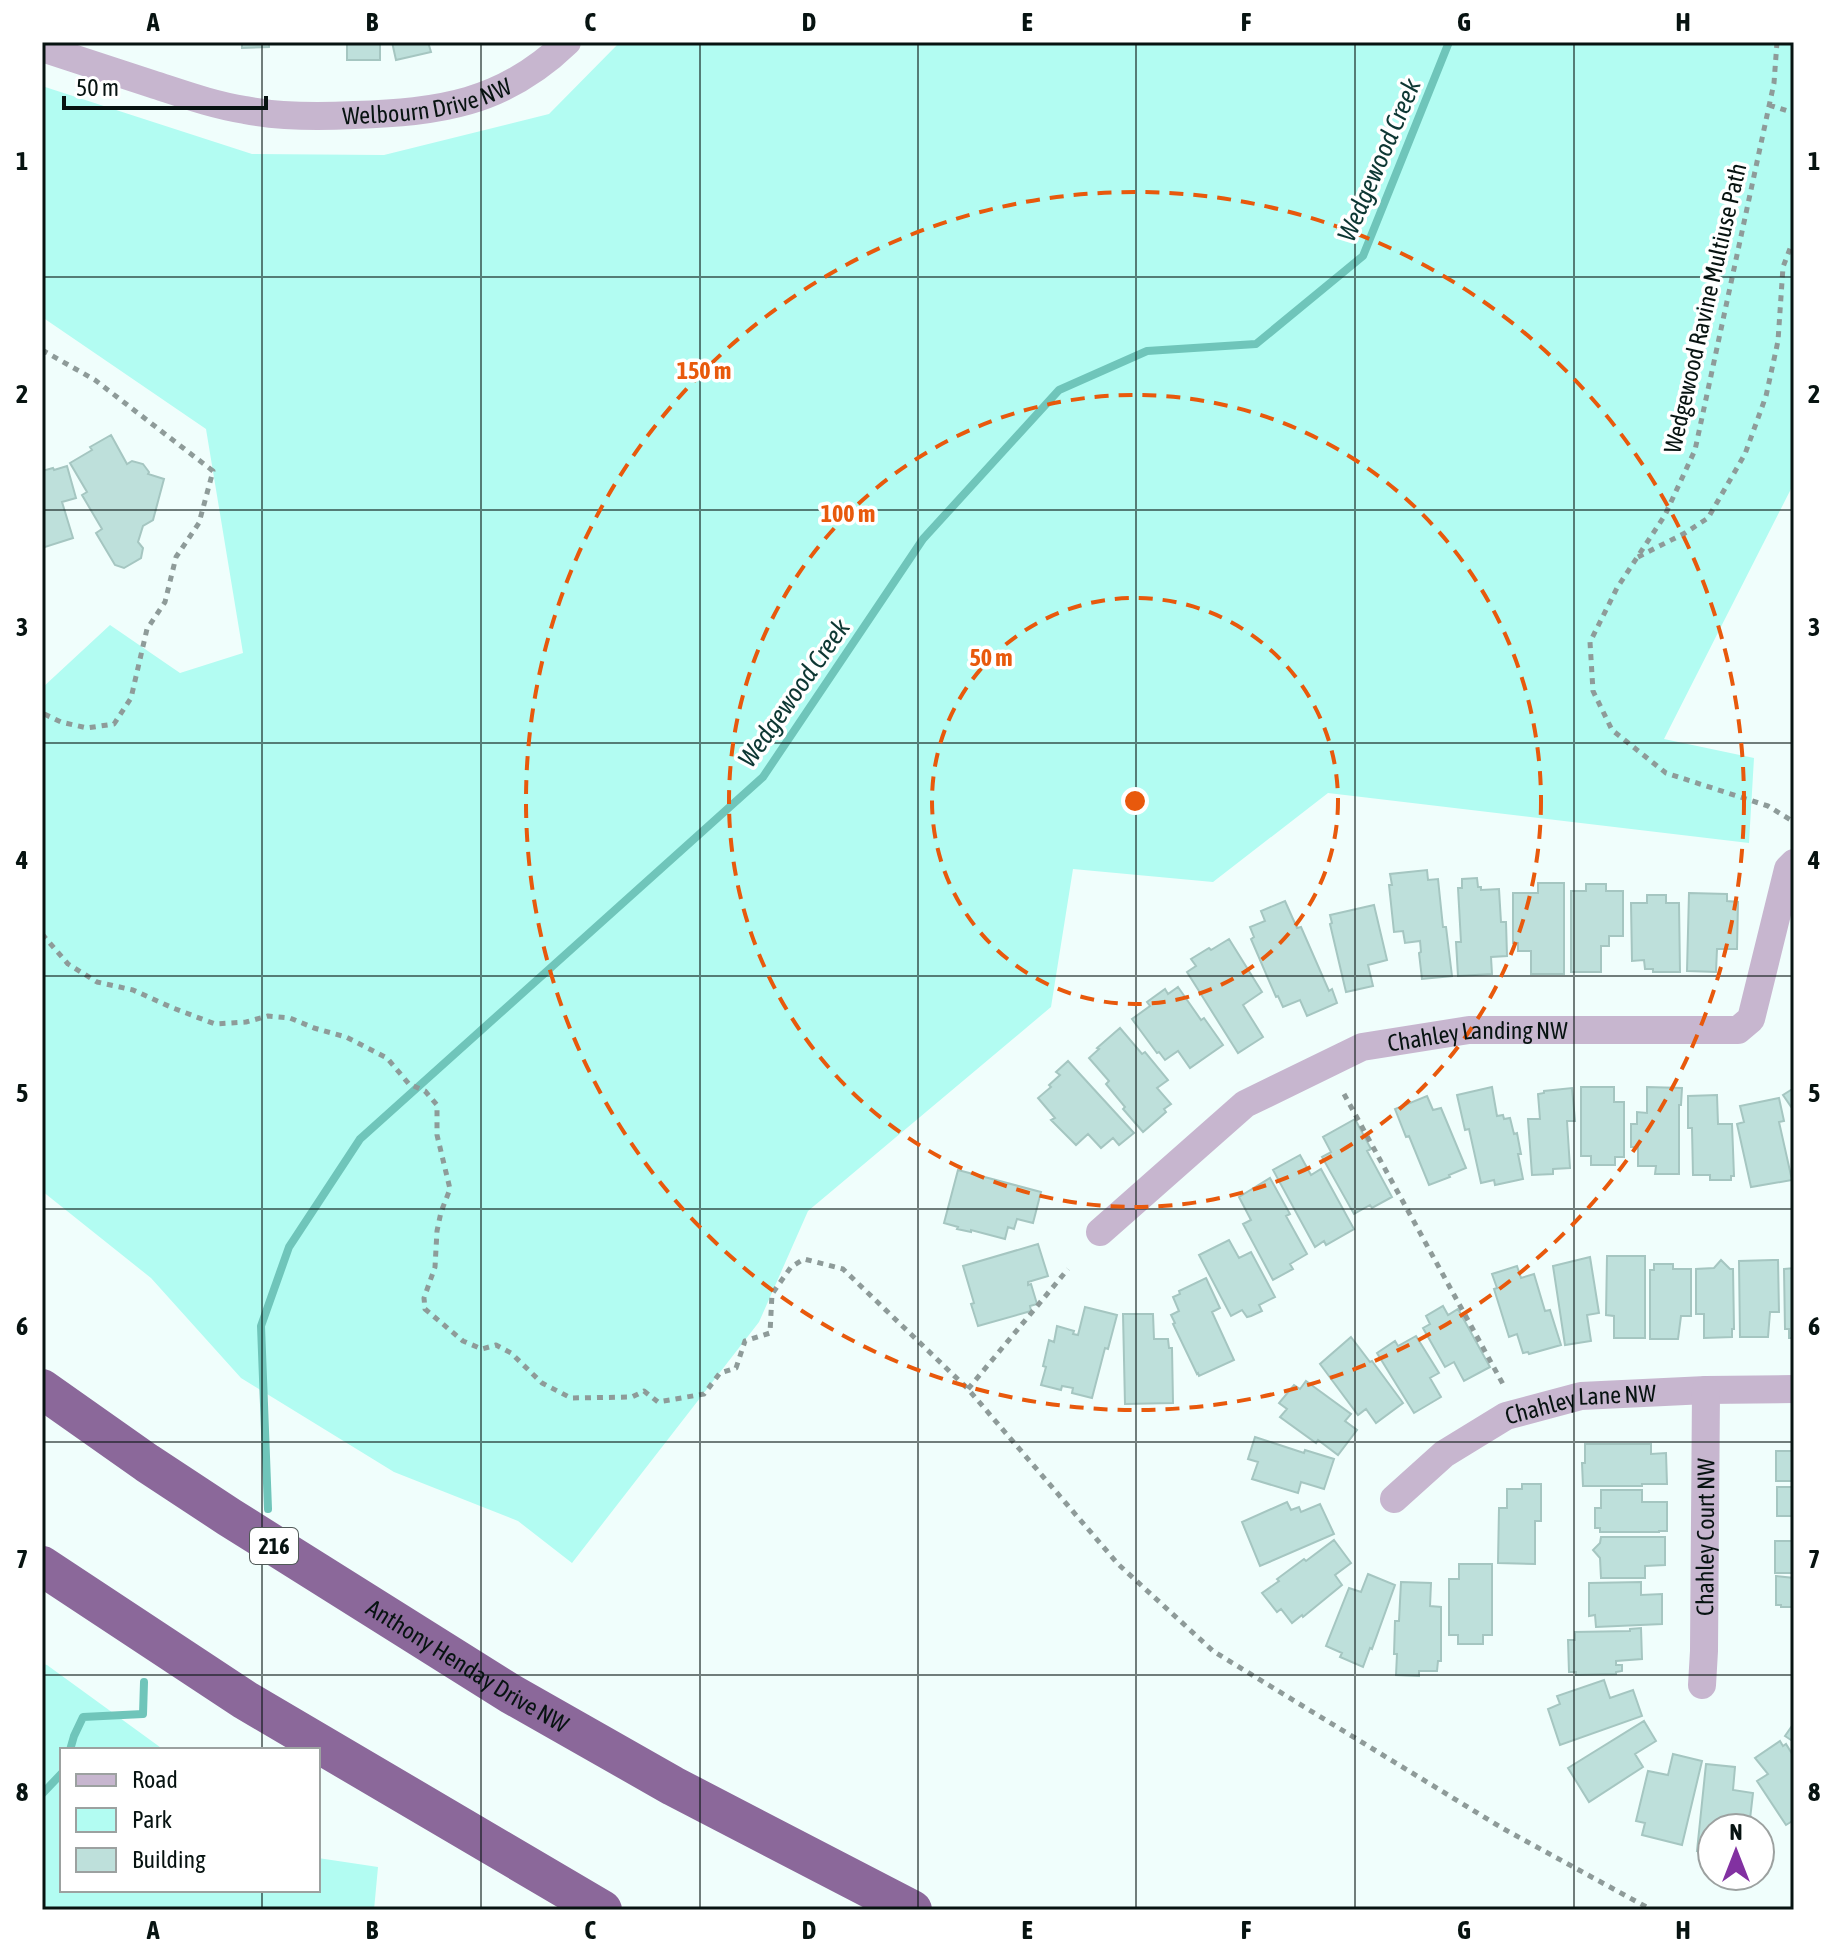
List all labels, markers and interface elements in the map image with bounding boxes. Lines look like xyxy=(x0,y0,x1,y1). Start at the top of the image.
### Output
text: A xyxy=(146,7,160,37)
text: B xyxy=(366,7,379,37)
text: C xyxy=(584,7,596,37)
text: D xyxy=(802,7,816,37)
text: E xyxy=(1021,7,1033,37)
text: F xyxy=(1241,7,1252,37)
text: G xyxy=(1457,7,1471,37)
text: H xyxy=(1675,7,1691,37)
scale bar xyxy=(64,60,266,110)
street label: Welbourn Drive NW xyxy=(342,72,516,129)
text: 50 m xyxy=(76,74,119,101)
water label: Wedgewood Creek xyxy=(1331,74,1427,246)
text: 1 xyxy=(16,146,28,176)
text: 1 xyxy=(1808,146,1820,176)
street label: Wedgewood Ravine Multiuse Path xyxy=(1658,160,1752,456)
text: 150 m xyxy=(677,357,731,384)
text: 2 xyxy=(16,379,28,409)
text: 2 xyxy=(1808,379,1820,409)
text: 100 m xyxy=(821,500,875,527)
text: 3 xyxy=(16,612,28,642)
text: 3 xyxy=(1808,612,1820,642)
water label: Wedgewood Creek xyxy=(732,613,856,773)
text: 50 m xyxy=(969,644,1013,671)
centre of rings xyxy=(1121,787,1149,815)
text: 4 xyxy=(15,845,28,875)
text: 4 xyxy=(1807,845,1820,875)
street label: Chahley Landing NW xyxy=(1385,1016,1568,1056)
text: 5 xyxy=(16,1078,28,1108)
text: 5 xyxy=(1808,1078,1820,1108)
text: 6 xyxy=(16,1311,28,1341)
text: 6 xyxy=(1808,1311,1820,1341)
street label: Chahley Lane NW xyxy=(1502,1379,1657,1429)
street label: Chahley Court NW xyxy=(1691,1458,1719,1616)
road number: 216 xyxy=(250,1528,298,1564)
text: 7 xyxy=(16,1544,28,1574)
text: 7 xyxy=(1808,1544,1820,1574)
street label: Anthony Henday Drive NW xyxy=(362,1594,574,1738)
legend xyxy=(60,1748,320,1892)
text: Road xyxy=(132,1766,178,1793)
text: 8 xyxy=(16,1777,28,1807)
text: 8 xyxy=(1808,1777,1820,1807)
text: Park xyxy=(132,1806,173,1833)
north arrow xyxy=(1696,1812,1776,1892)
text: N xyxy=(1730,1819,1742,1845)
text: Building xyxy=(132,1846,206,1873)
text: A xyxy=(146,1915,160,1945)
text: B xyxy=(366,1915,379,1945)
text: C xyxy=(584,1915,596,1945)
text: D xyxy=(802,1915,816,1945)
text: E xyxy=(1021,1915,1033,1945)
text: F xyxy=(1241,1915,1252,1945)
text: G xyxy=(1457,1915,1471,1945)
text: H xyxy=(1675,1915,1691,1945)

